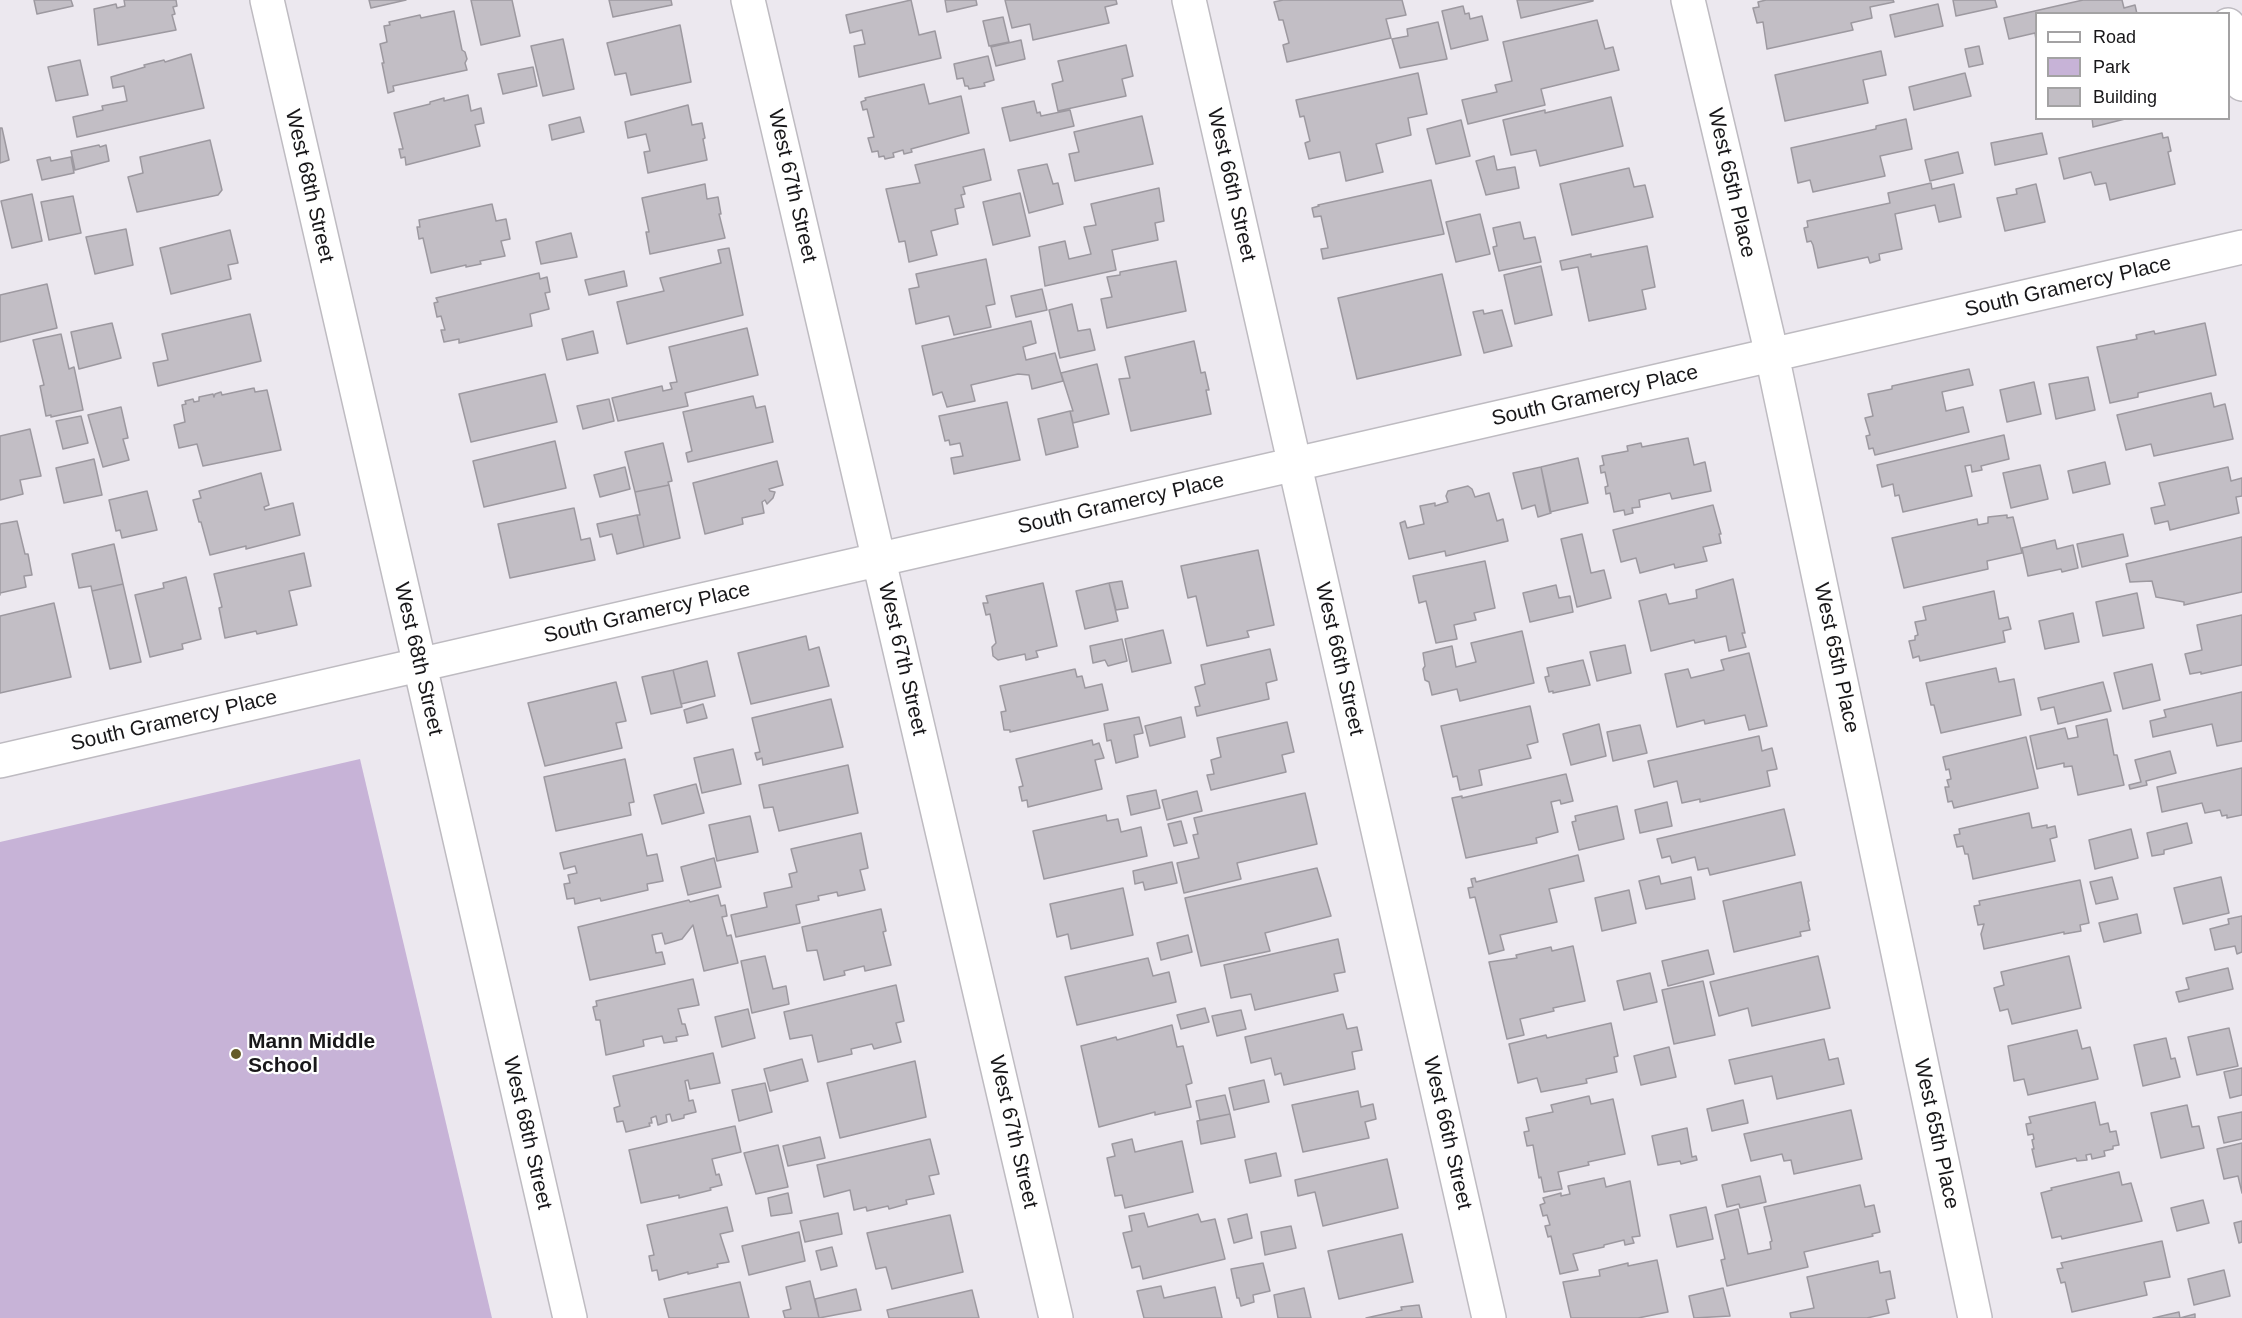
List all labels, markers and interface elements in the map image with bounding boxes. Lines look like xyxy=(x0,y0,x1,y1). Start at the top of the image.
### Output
legend xyxy=(2035,12,2230,120)
text: Road xyxy=(2093,27,2136,47)
text: Park xyxy=(2093,57,2130,77)
text: Building xyxy=(2093,87,2157,107)
street label: West 66th Street xyxy=(1201,106,1261,264)
street label: West 65th Place xyxy=(1702,106,1760,260)
street label: West 68th Street xyxy=(279,107,339,265)
street label: West 67th Street xyxy=(762,107,822,265)
street label: South Gramercy Place xyxy=(1962,251,2174,323)
street label: South Gramercy Place xyxy=(1489,360,1701,432)
street label: South Gramercy Place xyxy=(1015,468,1227,540)
street label: South Gramercy Place xyxy=(541,577,753,649)
street label: West 68th Street xyxy=(388,580,448,738)
street label: West 67th Street xyxy=(872,580,932,738)
street label: West 66th Street xyxy=(1309,580,1369,738)
street label: West 65th Place xyxy=(1808,581,1864,735)
street label: South Gramercy Place xyxy=(68,685,280,757)
place label: Mann Middle School xyxy=(248,1029,375,1079)
marker: Mann Middle School xyxy=(229,1047,243,1061)
street label: West 67th Street xyxy=(983,1053,1043,1211)
street label: West 68th Street xyxy=(497,1054,557,1212)
street label: West 66th Street xyxy=(1417,1054,1477,1212)
street label: West 65th Place xyxy=(1908,1057,1964,1211)

